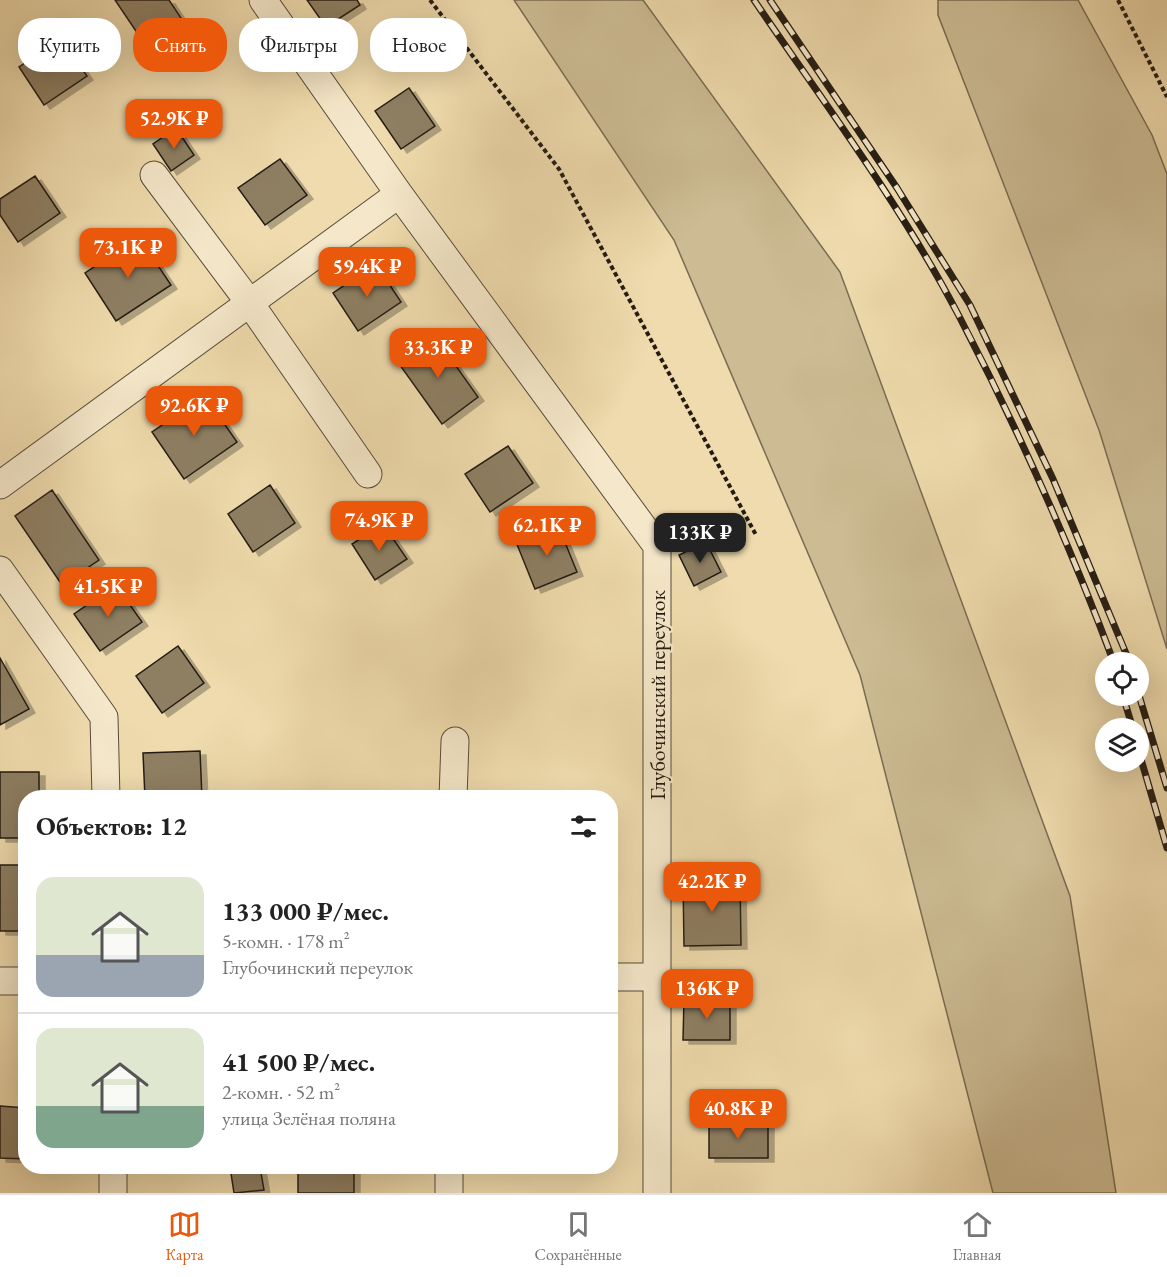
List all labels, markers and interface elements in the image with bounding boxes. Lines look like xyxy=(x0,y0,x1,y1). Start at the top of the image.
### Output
chip: Купить xyxy=(18,18,121,72)
chip: Снять xyxy=(133,18,227,72)
chip: Фильтры xyxy=(239,18,358,72)
chip: Новое xyxy=(370,18,467,72)
pin: 52.9K ₽ xyxy=(119,99,229,150)
text: 52.9K ₽ xyxy=(140,105,208,131)
pin: 73.1K ₽ xyxy=(73,228,183,279)
text: 73.1K ₽ xyxy=(94,234,162,260)
pin: 59.4K ₽ xyxy=(312,247,422,298)
text: 59.4K ₽ xyxy=(333,253,401,279)
pin: 33.3K ₽ xyxy=(383,328,493,379)
text: 33.3K ₽ xyxy=(404,334,472,360)
pin: 92.6K ₽ xyxy=(139,386,249,437)
text: 92.6K ₽ xyxy=(160,392,228,418)
pin: 74.9K ₽ xyxy=(324,501,434,552)
pin: 62.1K ₽ xyxy=(492,506,602,557)
text: 74.9K ₽ xyxy=(345,507,413,533)
text: 62.1K ₽ xyxy=(513,512,581,538)
pin: 133K ₽ xyxy=(651,513,749,564)
text: 133K ₽ xyxy=(668,519,732,545)
pin: 41.5K ₽ xyxy=(53,567,163,618)
text: 41.5K ₽ xyxy=(74,573,142,599)
street label: Глубочинский переулок xyxy=(643,589,672,800)
map controls xyxy=(1095,652,1149,772)
button: locate xyxy=(1095,652,1149,706)
button: layers xyxy=(1095,718,1149,772)
text: Объектов: 12 xyxy=(36,809,187,843)
icon: filters xyxy=(567,810,600,843)
pin: 42.2K ₽ xyxy=(657,862,767,913)
text: 42.2K ₽ xyxy=(678,868,746,894)
text: 133 000 ₽/мес. xyxy=(222,894,389,928)
icon: home xyxy=(84,901,156,973)
text: 5-комн. · 178 m² xyxy=(222,928,350,954)
text: Глубочинский переулок xyxy=(222,954,413,980)
pin: 136K ₽ xyxy=(658,969,756,1020)
text: 136K ₽ xyxy=(675,975,739,1001)
text: 41 500 ₽/мес. xyxy=(222,1045,375,1079)
icon: home xyxy=(84,1052,156,1124)
text: 2-комн. · 52 m² xyxy=(222,1079,340,1105)
pin: 40.8K ₽ xyxy=(683,1089,793,1140)
text: 40.8K ₽ xyxy=(704,1095,772,1121)
text: улица Зелёная поляна xyxy=(222,1105,396,1131)
tab: Карта xyxy=(165,1208,204,1265)
tab: Сохранённые xyxy=(535,1208,622,1265)
tab: Главная xyxy=(953,1208,1002,1265)

